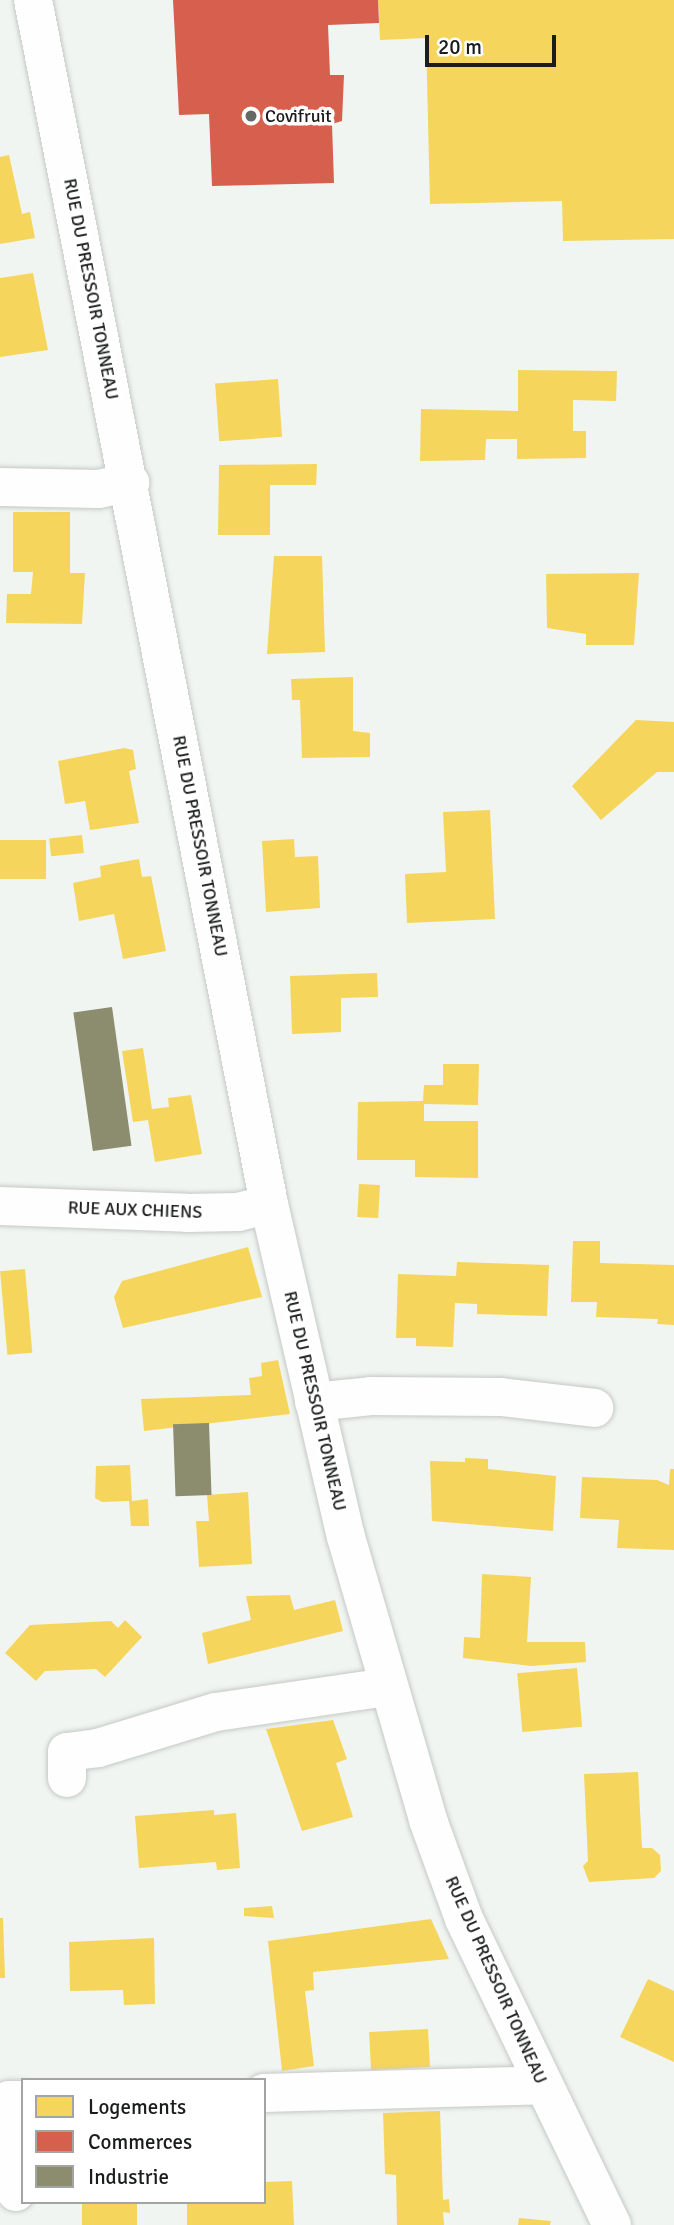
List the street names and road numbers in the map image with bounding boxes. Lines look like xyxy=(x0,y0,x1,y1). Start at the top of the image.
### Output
street label: RUE DU PRESSOIR TONNEAU xyxy=(59,177,123,401)
street label: RUE DU PRESSOIR TONNEAU xyxy=(168,734,232,958)
street label: RUE AUX CHIENS xyxy=(67,1197,203,1223)
street label: RUE DU PRESSOIR TONNEAU xyxy=(279,1289,351,1513)
street label: RUE DU PRESSOIR TONNEAU xyxy=(440,1873,552,2087)

